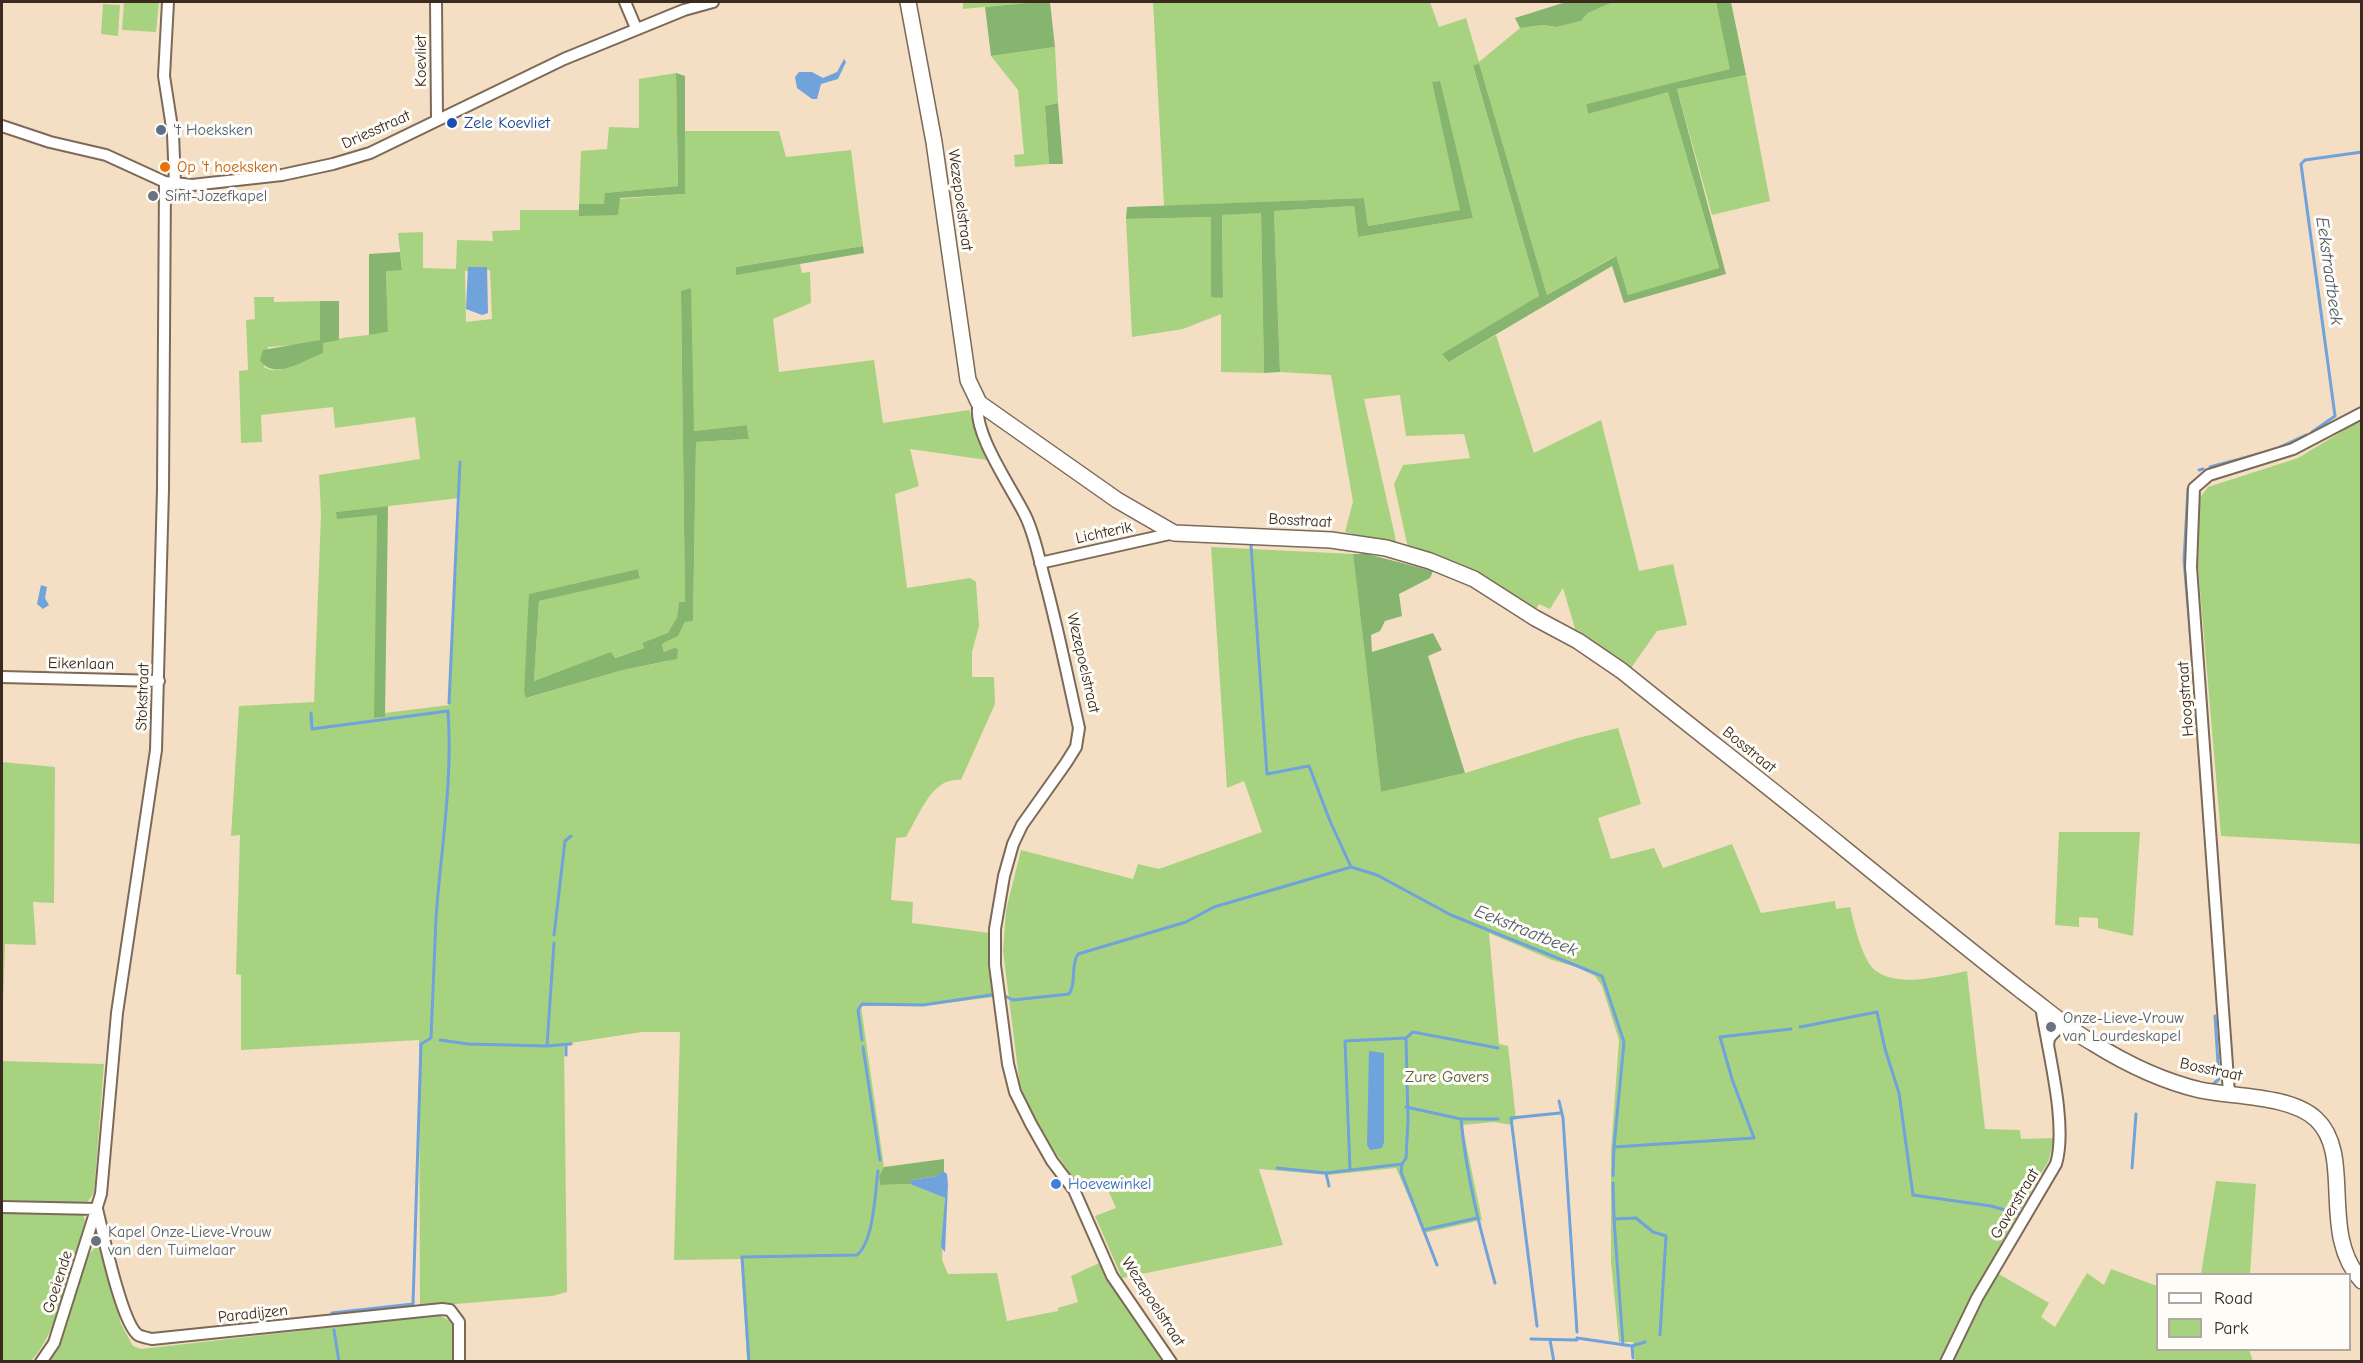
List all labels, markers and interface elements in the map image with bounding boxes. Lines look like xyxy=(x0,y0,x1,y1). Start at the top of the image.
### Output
street label: Koevliet xyxy=(411,35,431,87)
street label: Driesstraat xyxy=(339,106,413,154)
place label: Zele Koevliet xyxy=(464,113,550,133)
marker: Zele Koevliet xyxy=(445,116,459,130)
place label: 't Hoeksken xyxy=(173,120,253,140)
marker: 't Hoeksken xyxy=(154,123,168,137)
street label: Wezepoelstraat xyxy=(943,148,977,252)
place label: Op 't hoeksken xyxy=(177,157,278,177)
marker: Op 't hoeksken xyxy=(158,160,172,174)
place label: Sint-Jozefkapel xyxy=(165,186,267,206)
marker: Sint-Jozefkapel xyxy=(146,189,160,203)
water label: Eekstraatbeek xyxy=(2311,215,2347,327)
street label: Bosstraat xyxy=(1268,510,1332,532)
street label: Lichterik xyxy=(1074,518,1134,548)
street label: Wezepoelstraat xyxy=(1062,611,1104,715)
street label: Eikenlaan xyxy=(48,654,114,674)
street label: Hoogstraat xyxy=(2174,661,2198,737)
street label: Stokstraat xyxy=(132,663,154,731)
street label: Bosstraat xyxy=(1718,723,1780,777)
water label: Eekstraatbeek xyxy=(1471,901,1581,961)
place label: Onze-Lieve-Vrouw van Lourdeskapel xyxy=(2063,1008,2184,1046)
marker: Onze-Lieve-Vrouw van Lourdeskapel xyxy=(2044,1020,2058,1034)
street label: Bosstraat xyxy=(2178,1054,2244,1086)
park label: Zure Gavers xyxy=(1405,1067,1489,1087)
street label: Gaverstraat xyxy=(1986,1165,2044,1243)
place label: Hoevewinkel xyxy=(1068,1174,1151,1194)
marker: Hoevewinkel xyxy=(1049,1177,1063,1191)
place label: Kapel Onze-Lieve-Vrouw van den Tuimelaar xyxy=(108,1222,271,1260)
marker: Kapel Onze-Lieve-Vrouw van den Tuimelaar xyxy=(89,1234,103,1248)
street label: Goeiende xyxy=(39,1248,77,1316)
street label: Wezepoelstraat xyxy=(1117,1254,1189,1350)
legend xyxy=(2156,1273,2351,1351)
text: Road xyxy=(2214,1288,2253,1309)
street label: Paradijzen xyxy=(217,1301,289,1327)
text: Park xyxy=(2214,1318,2248,1339)

